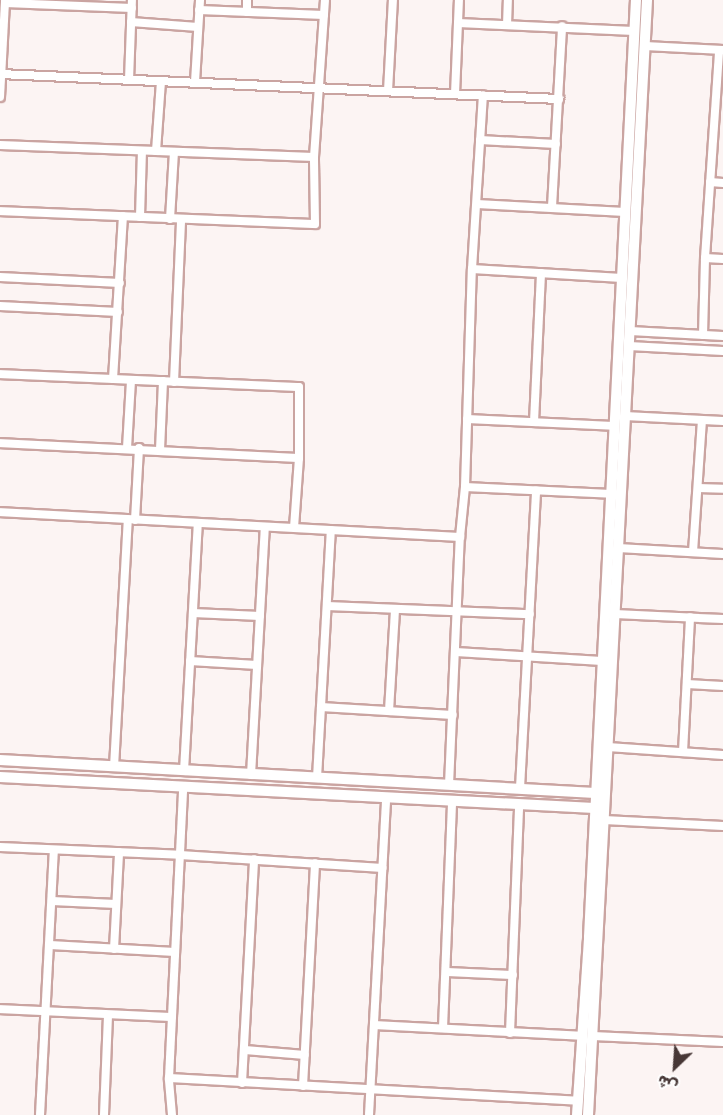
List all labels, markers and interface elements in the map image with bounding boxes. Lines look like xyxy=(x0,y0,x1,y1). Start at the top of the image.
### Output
north arrow xyxy=(645,1037,705,1097)
text: ش xyxy=(654,1071,680,1097)

